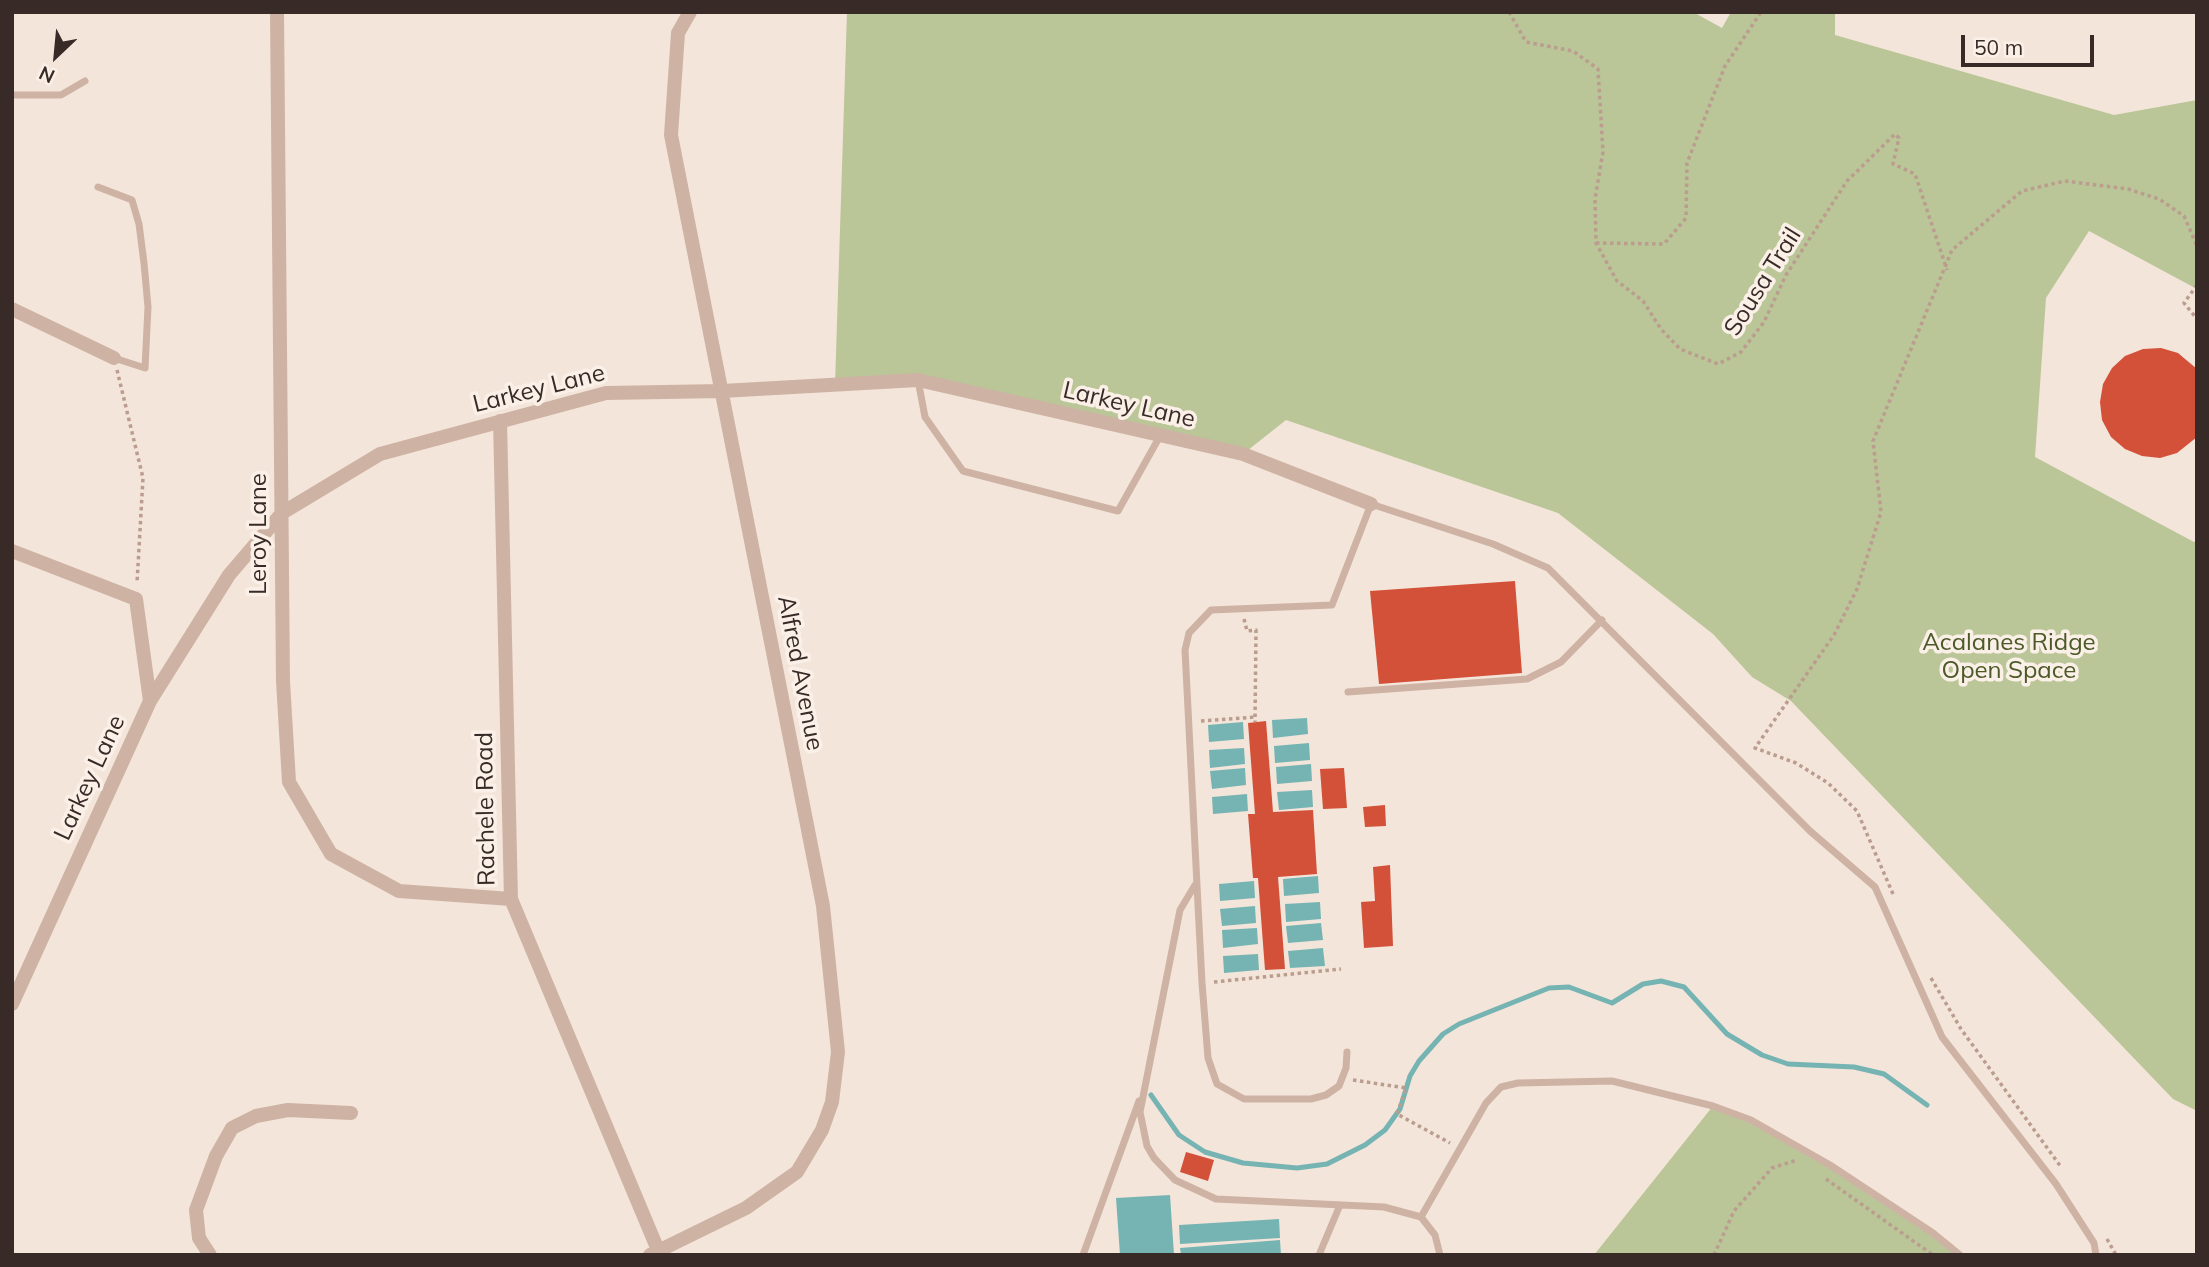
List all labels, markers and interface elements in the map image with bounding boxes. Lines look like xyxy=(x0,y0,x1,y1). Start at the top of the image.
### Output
north arrow xyxy=(21,21,91,91)
scale bar xyxy=(1964,21,2097,65)
text: 50 m xyxy=(1974,34,2023,60)
text: N xyxy=(35,61,59,89)
street label: Sousa Trail xyxy=(1718,223,1808,341)
street label: Larkey Lane xyxy=(470,359,608,419)
street label: Larkey Lane xyxy=(1060,376,1198,434)
street label: Leroy Lane xyxy=(245,473,273,595)
street label: Alfred Avenue xyxy=(771,593,829,753)
park label: Acalanes Ridge Open Space xyxy=(1922,629,2096,685)
street label: Larkey Lane xyxy=(48,711,132,845)
street label: Rachele Road xyxy=(470,732,502,886)

